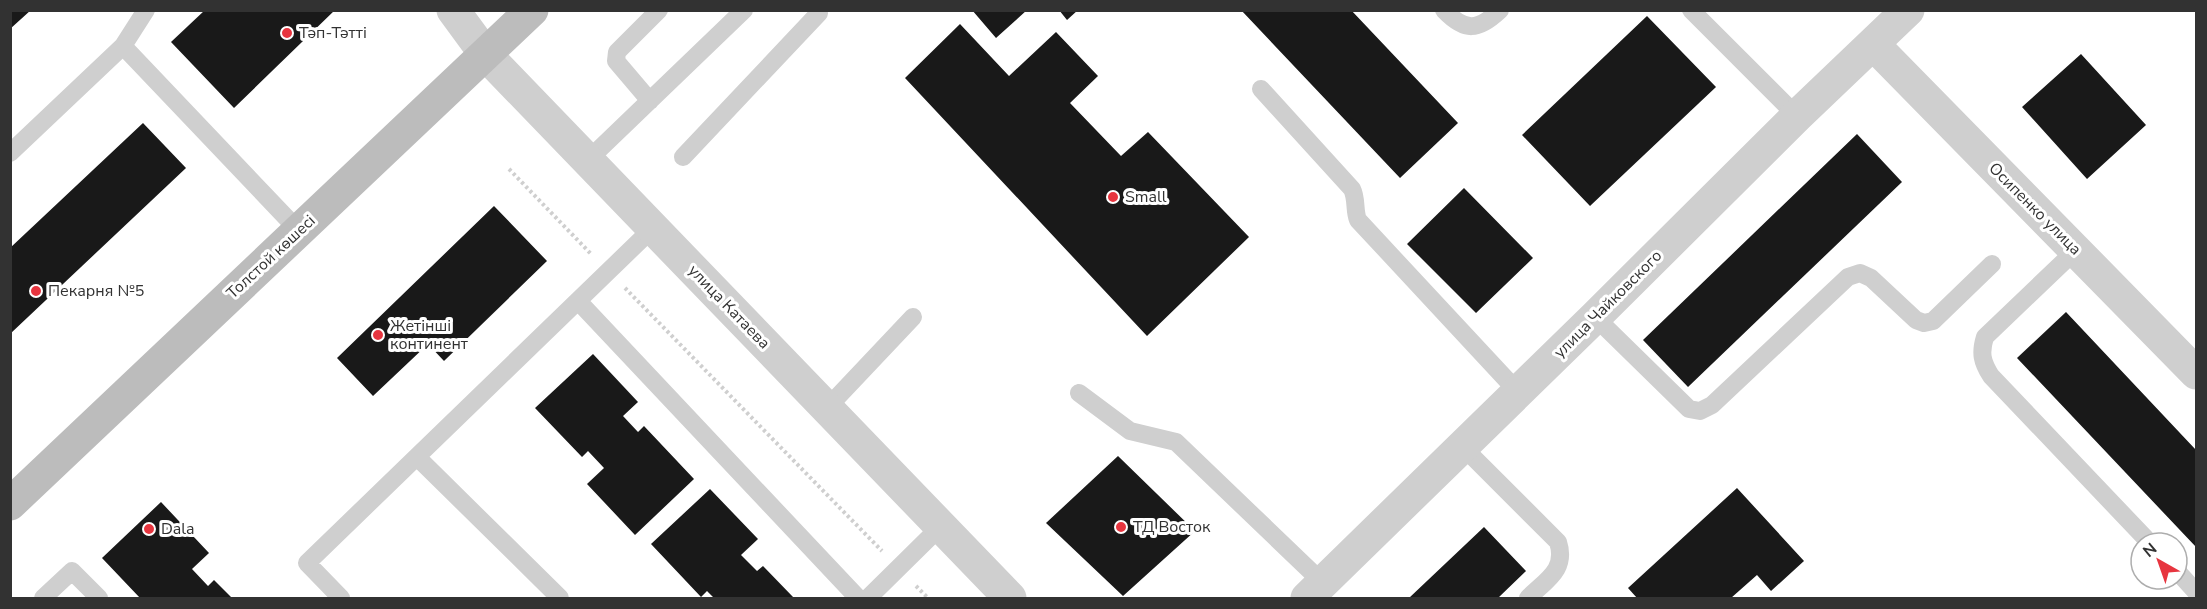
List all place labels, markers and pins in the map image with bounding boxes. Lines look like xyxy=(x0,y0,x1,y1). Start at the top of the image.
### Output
place label: Тәп-Тәтті xyxy=(299,22,367,44)
marker: Тәп-Тәтті xyxy=(280,26,294,40)
place label: Small xyxy=(1125,186,1167,208)
marker: Small xyxy=(1106,190,1120,204)
place label: Пекарня №5 xyxy=(48,280,144,302)
marker: Пекарня №5 xyxy=(29,284,43,298)
place label: Жетінші континент xyxy=(390,315,469,355)
marker: Жетінші континент xyxy=(371,328,385,342)
place label: ТД Восток xyxy=(1133,516,1211,538)
place label: Dala xyxy=(161,518,195,540)
marker: ТД Восток xyxy=(1114,520,1128,534)
marker: Dala xyxy=(142,522,156,536)

